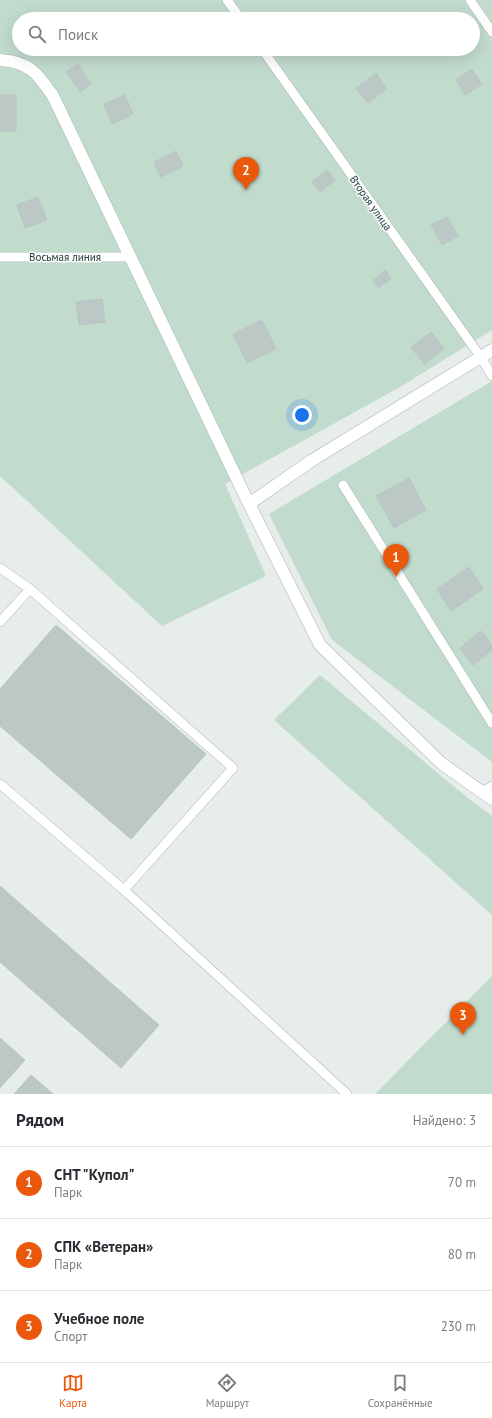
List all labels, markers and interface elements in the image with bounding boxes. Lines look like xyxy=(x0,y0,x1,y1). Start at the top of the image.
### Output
search box xyxy=(12,12,480,56)
icon: search xyxy=(26,23,48,45)
text: Поиск xyxy=(58,25,98,44)
pin: 2 xyxy=(233,157,259,190)
street label: Вторая улица xyxy=(347,173,395,233)
street label: Восьмая линия xyxy=(29,250,101,264)
your location xyxy=(292,405,312,425)
pin: 1 xyxy=(383,544,409,577)
pin: 3 xyxy=(450,1002,476,1035)
text: Рядом xyxy=(16,1109,64,1131)
text: Найдено: 3 xyxy=(413,1112,476,1129)
text: СНТ "Купол" xyxy=(54,1165,135,1184)
text: 1 xyxy=(25,1174,33,1191)
text: 70 m xyxy=(448,1174,476,1191)
text: Парк xyxy=(54,1184,82,1201)
text: СПК «Ветеран» xyxy=(54,1237,153,1256)
text: 2 xyxy=(25,1246,33,1263)
text: 80 m xyxy=(448,1246,476,1263)
text: Парк xyxy=(54,1256,82,1273)
text: Учебное поле xyxy=(54,1309,144,1328)
text: 3 xyxy=(25,1318,33,1335)
text: 230 m xyxy=(441,1318,476,1335)
text: Спорт xyxy=(54,1328,87,1345)
tab: Карта xyxy=(59,1372,87,1410)
tab: Маршрут xyxy=(206,1372,249,1410)
tab: Сохранённые xyxy=(368,1372,433,1410)

